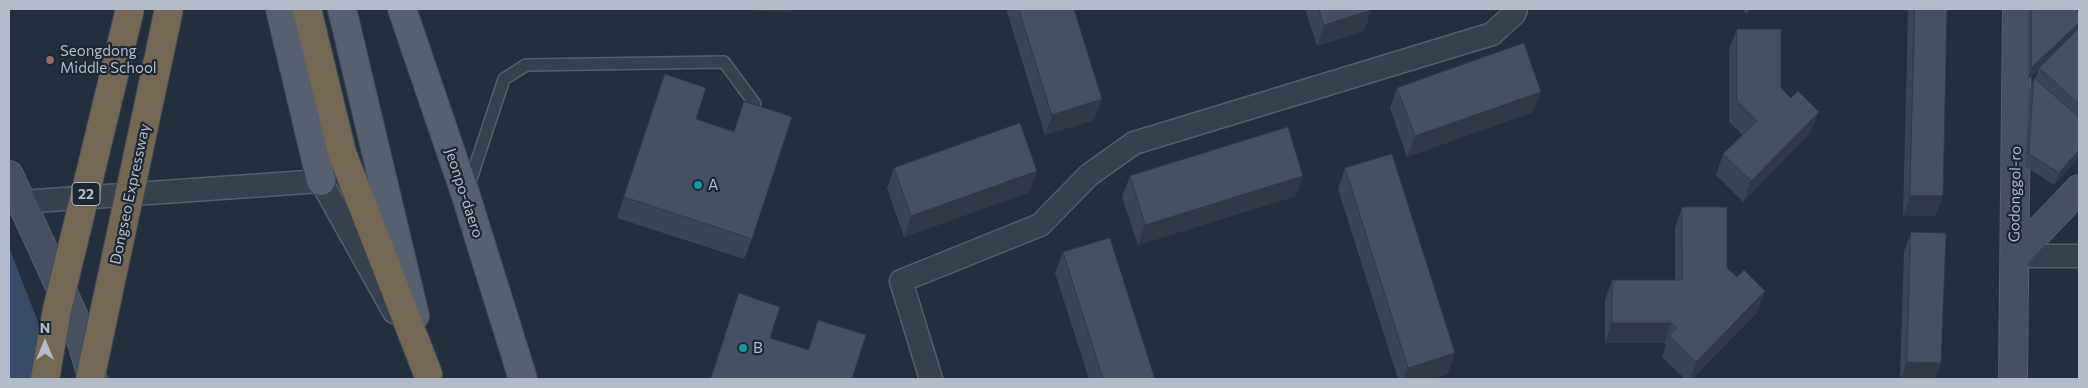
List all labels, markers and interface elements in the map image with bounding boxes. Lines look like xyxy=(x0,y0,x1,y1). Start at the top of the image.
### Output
place label: Seongdong Middle School xyxy=(60,42,157,77)
marker: Seongdong Middle School xyxy=(44,54,56,66)
street label: Dongseo Expressway xyxy=(106,122,154,266)
street label: Jeonpo-daero xyxy=(441,146,487,240)
street label: Godonggol-ro xyxy=(2005,146,2025,242)
place label: A xyxy=(708,176,718,194)
marker: A xyxy=(692,179,704,191)
road number: 22 xyxy=(72,182,100,205)
north arrow xyxy=(20,318,70,368)
text: N xyxy=(40,319,50,336)
place label: B xyxy=(753,339,763,357)
marker: B xyxy=(737,342,749,354)

